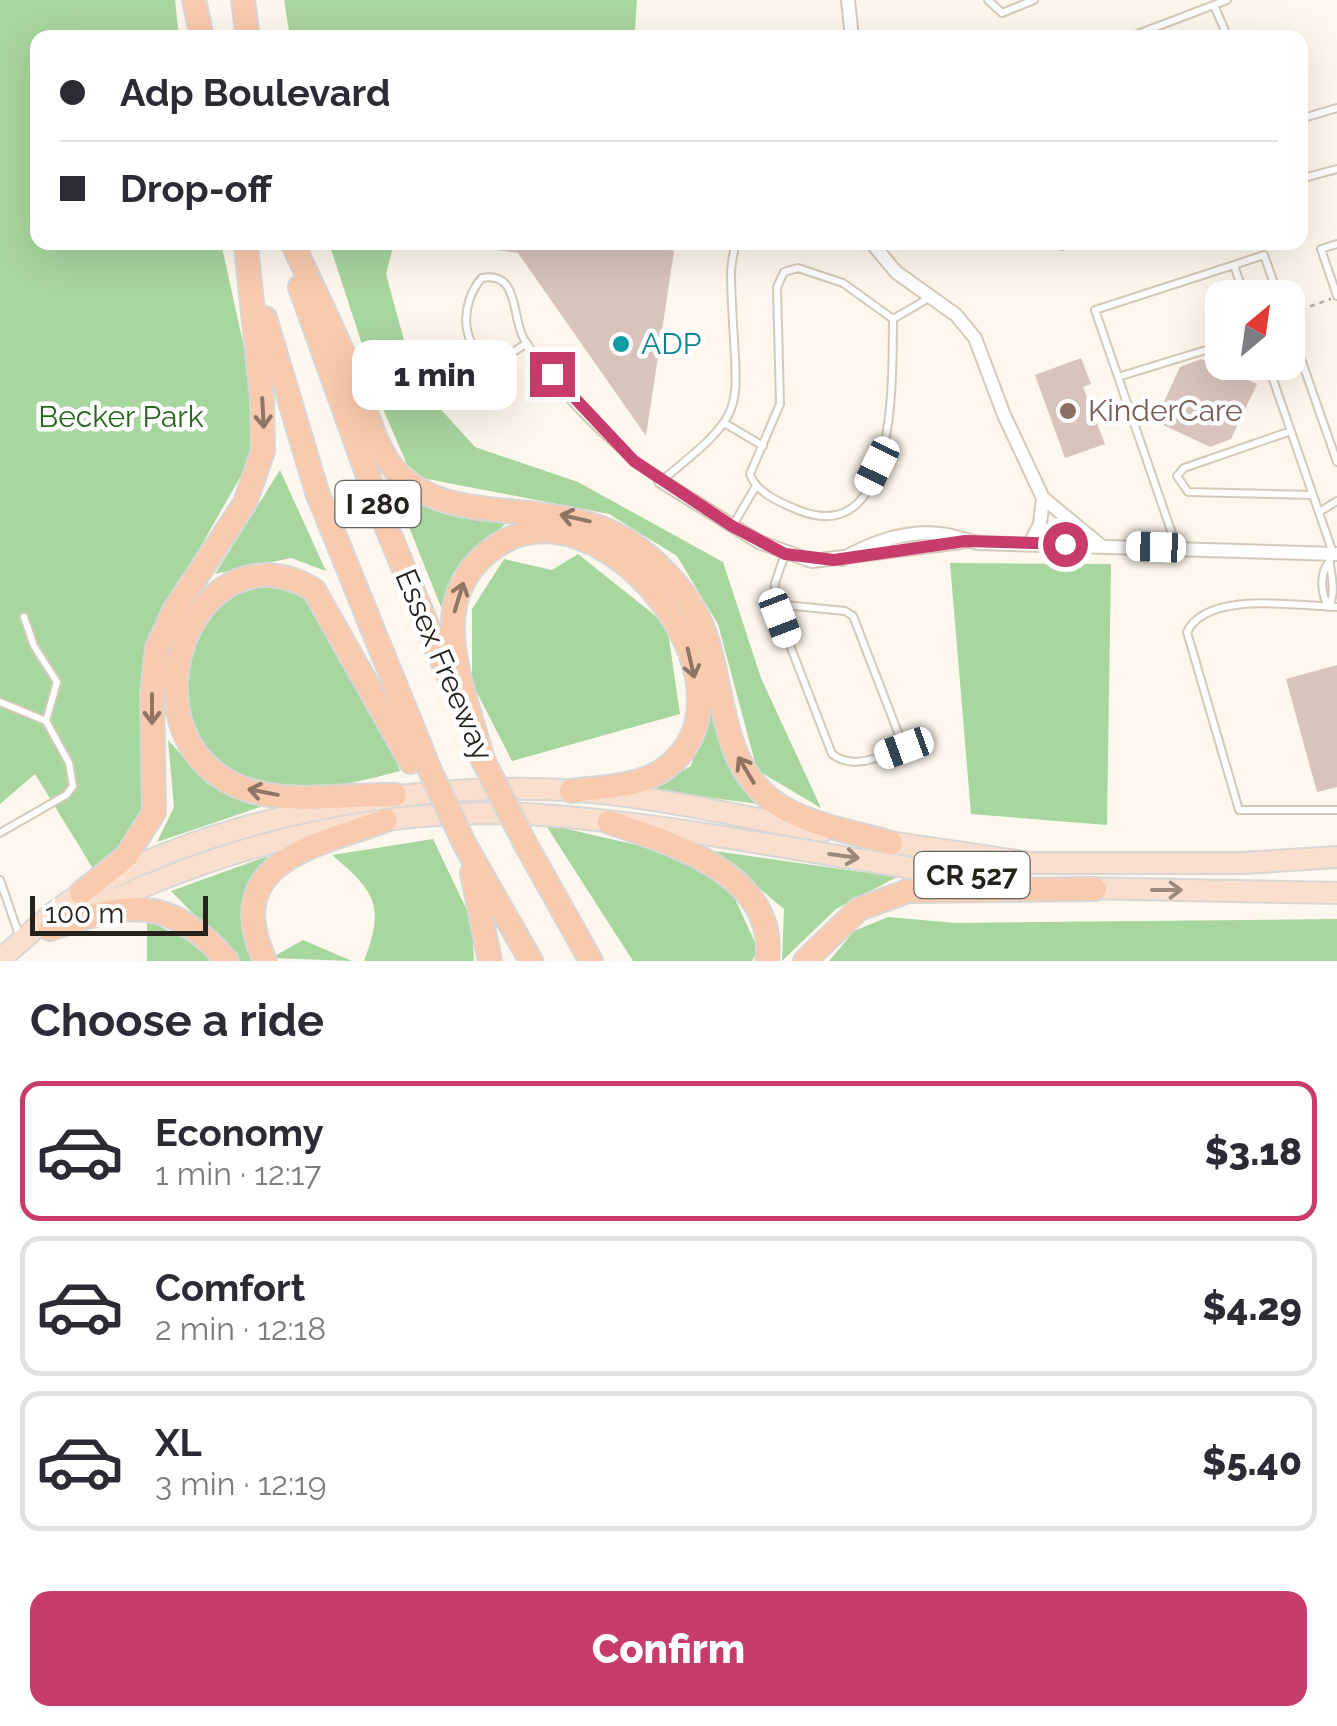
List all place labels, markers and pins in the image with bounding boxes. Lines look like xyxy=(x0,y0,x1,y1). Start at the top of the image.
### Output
place label: ADP xyxy=(641,326,701,361)
marker: ADP xyxy=(610,333,632,355)
place label: KinderCare xyxy=(1088,393,1243,428)
marker: KinderCare xyxy=(1057,400,1079,422)

